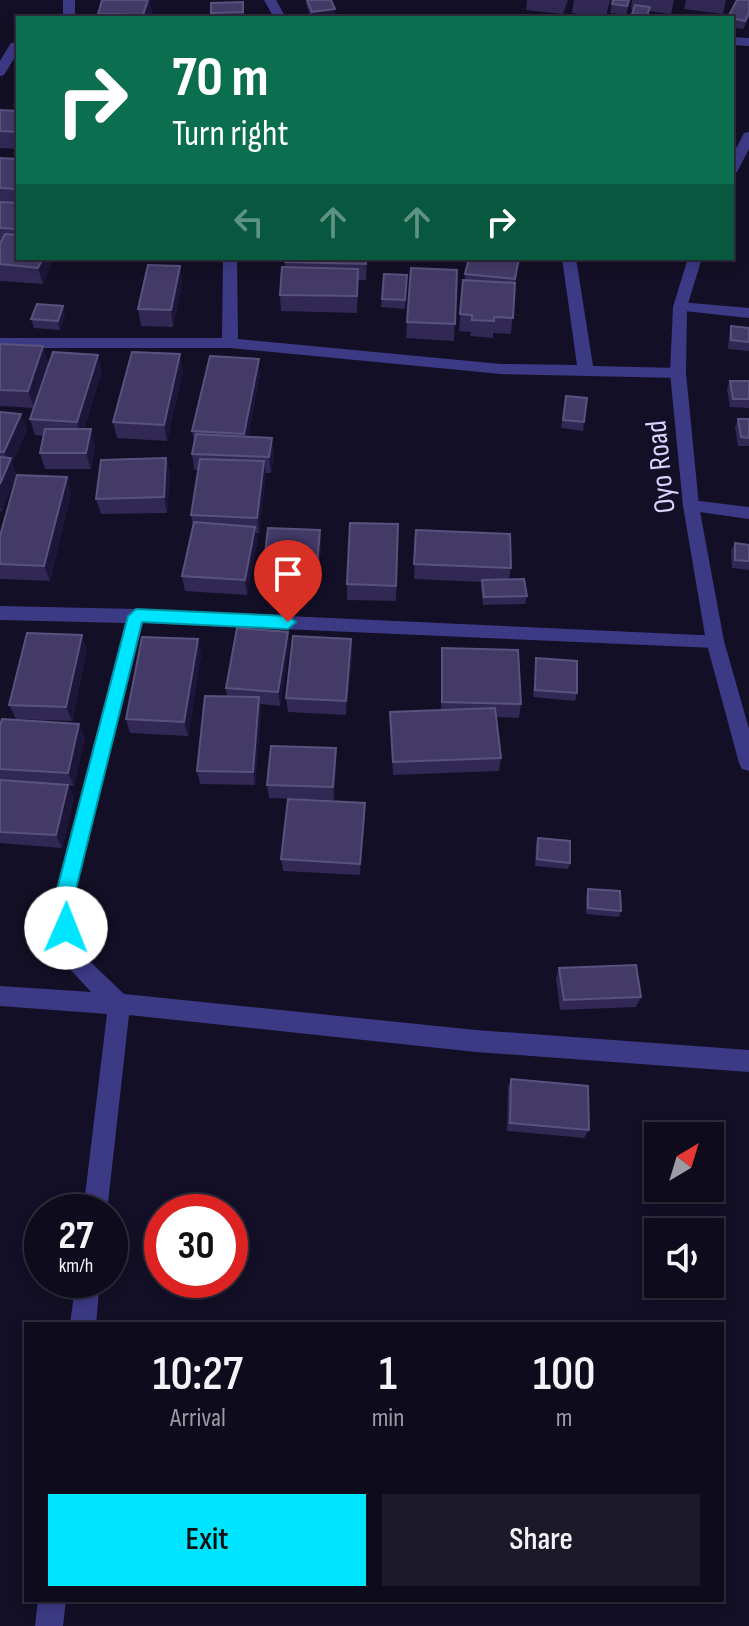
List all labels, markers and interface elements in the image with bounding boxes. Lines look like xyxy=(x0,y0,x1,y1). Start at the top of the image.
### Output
text: 70 m xyxy=(172,45,269,112)
icon: right xyxy=(40,48,144,152)
text: Turn right xyxy=(172,113,289,156)
icon: left xyxy=(227,200,271,244)
icon: ahead xyxy=(311,200,355,244)
icon: ahead xyxy=(395,200,439,244)
icon: right xyxy=(479,200,523,244)
street label: Oyo Road xyxy=(638,419,684,515)
pin xyxy=(254,540,322,622)
icon: arrive xyxy=(266,552,310,596)
position arrow xyxy=(24,886,108,970)
north arrow xyxy=(644,1122,724,1202)
map controls xyxy=(644,1122,724,1298)
speed limit sign: 30 xyxy=(144,1194,248,1298)
text: 27 xyxy=(59,1212,93,1260)
button: sound xyxy=(644,1218,724,1298)
text: km/h xyxy=(59,1254,93,1278)
text: 10:27 xyxy=(153,1346,243,1403)
text: 1 xyxy=(379,1346,397,1403)
text: 100 xyxy=(533,1346,595,1403)
text: Arrival xyxy=(170,1403,226,1434)
text: min xyxy=(372,1403,404,1434)
text: m xyxy=(556,1403,573,1434)
button: Exit xyxy=(48,1494,366,1586)
button: Share xyxy=(382,1494,700,1586)

